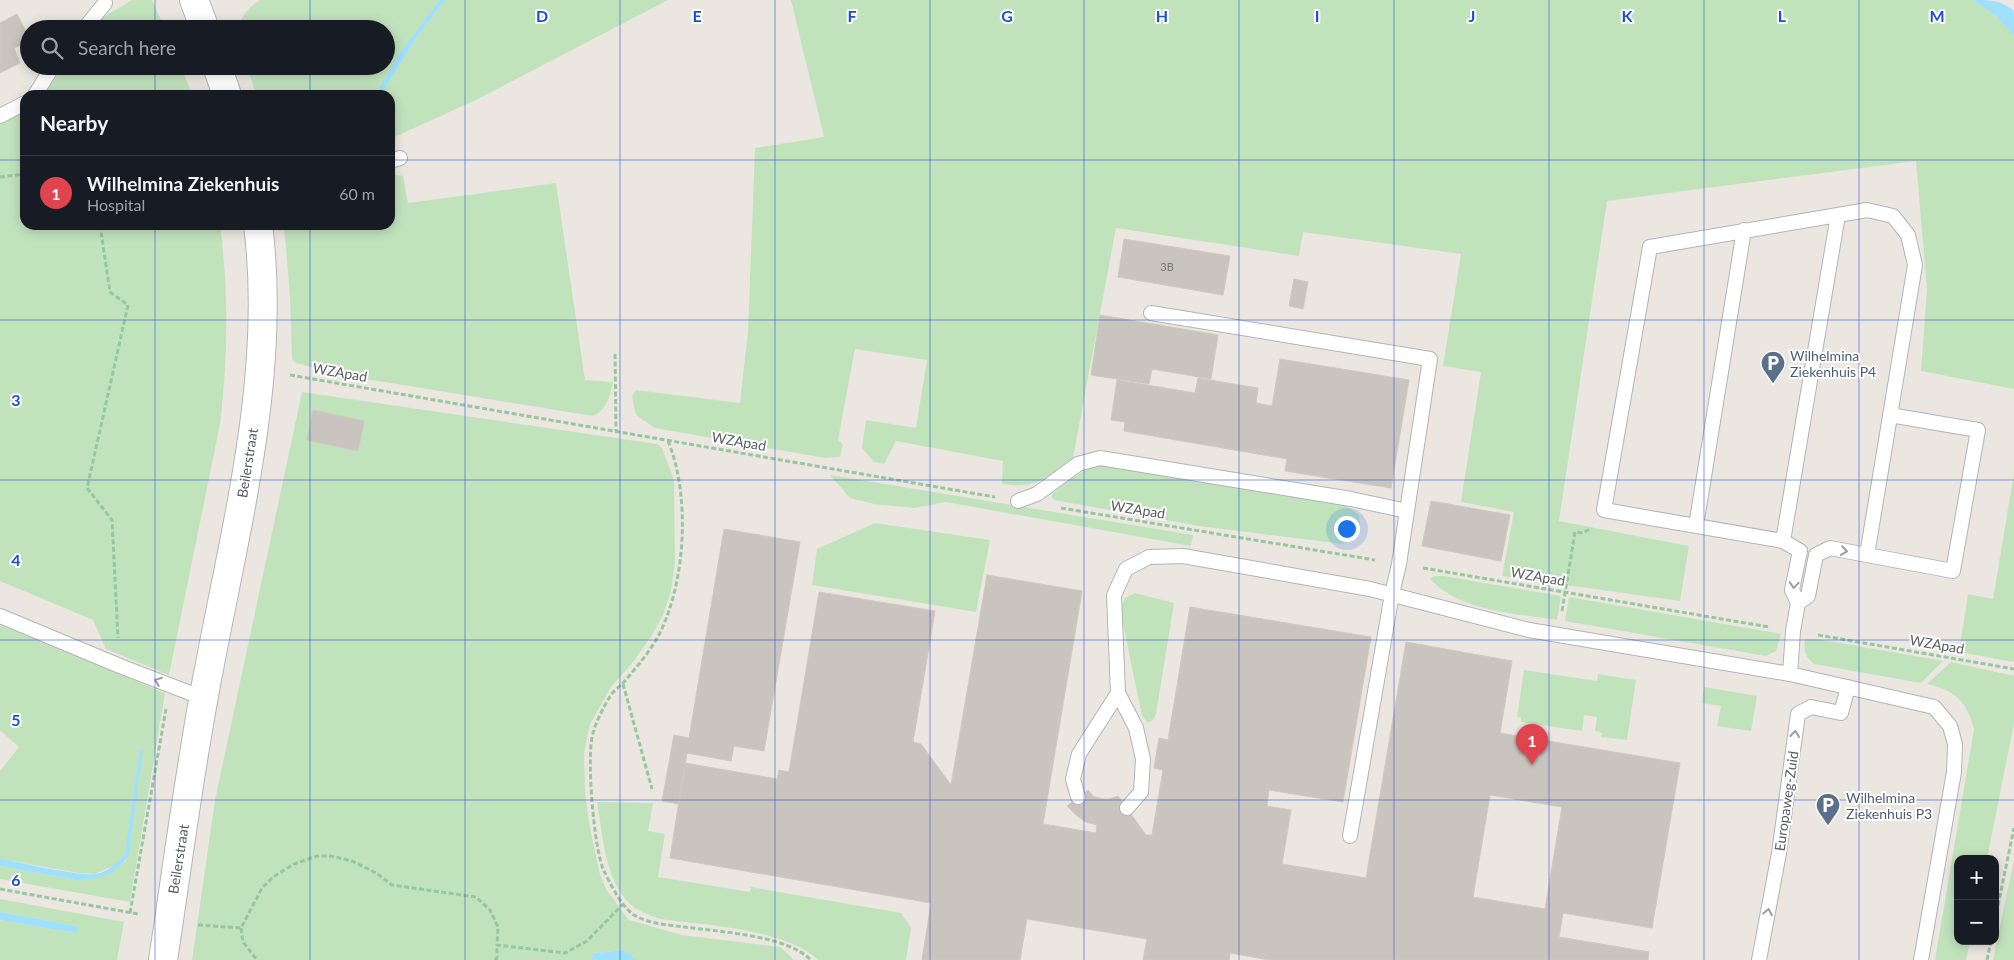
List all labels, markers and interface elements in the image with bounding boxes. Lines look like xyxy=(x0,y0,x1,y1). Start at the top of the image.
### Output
text: D xyxy=(536,6,548,25)
text: E xyxy=(692,6,702,25)
text: F xyxy=(847,6,857,25)
text: G xyxy=(1001,6,1013,25)
text: H xyxy=(1156,6,1168,25)
text: I xyxy=(1315,6,1319,25)
text: J xyxy=(1469,6,1475,25)
text: K xyxy=(1622,6,1634,25)
text: L xyxy=(1778,6,1787,25)
text: M xyxy=(1929,6,1945,25)
search box xyxy=(20,20,395,75)
icon: search xyxy=(38,34,66,62)
text: Search here xyxy=(78,36,176,59)
text: Nearby xyxy=(40,110,108,135)
text: Wilhelmina Ziekenhuis xyxy=(87,172,279,195)
text: 1 xyxy=(51,184,61,203)
text: 60 m xyxy=(339,184,375,203)
text: Hospital xyxy=(87,195,145,214)
house number: 3B xyxy=(1160,260,1174,273)
place label: Wilhelmina Ziekenhuis P4 xyxy=(1790,347,1876,380)
parking icon: Wilhelmina Ziekenhuis P4 xyxy=(1760,350,1786,384)
street label: WZApad xyxy=(311,359,369,385)
text: 3 xyxy=(11,390,21,409)
street label: Beilerstraat xyxy=(233,427,261,499)
street label: WZApad xyxy=(710,428,768,454)
street label: WZApad xyxy=(1109,496,1167,522)
your location xyxy=(1334,516,1360,542)
one-way arrow xyxy=(1840,545,1848,555)
text: 4 xyxy=(11,550,21,569)
street label: WZApad xyxy=(1509,563,1567,589)
one-way arrow xyxy=(1789,581,1800,589)
street label: WZApad xyxy=(1908,631,1966,657)
one-way arrow xyxy=(154,677,162,687)
text: 5 xyxy=(11,710,21,729)
pin: 1 xyxy=(1516,724,1548,765)
one-way arrow xyxy=(1789,730,1800,738)
street label: Europaweg-Zuid xyxy=(1771,750,1801,852)
place label: Wilhelmina Ziekenhuis P3 xyxy=(1846,789,1932,822)
parking icon: Wilhelmina Ziekenhuis P3 xyxy=(1815,792,1841,826)
street label: Beilerstraat xyxy=(164,823,192,895)
map controls xyxy=(1954,855,1999,945)
button: + xyxy=(1954,855,1999,900)
text: 6 xyxy=(11,870,21,889)
button: − xyxy=(1954,900,1999,945)
one-way arrow xyxy=(1762,908,1773,916)

